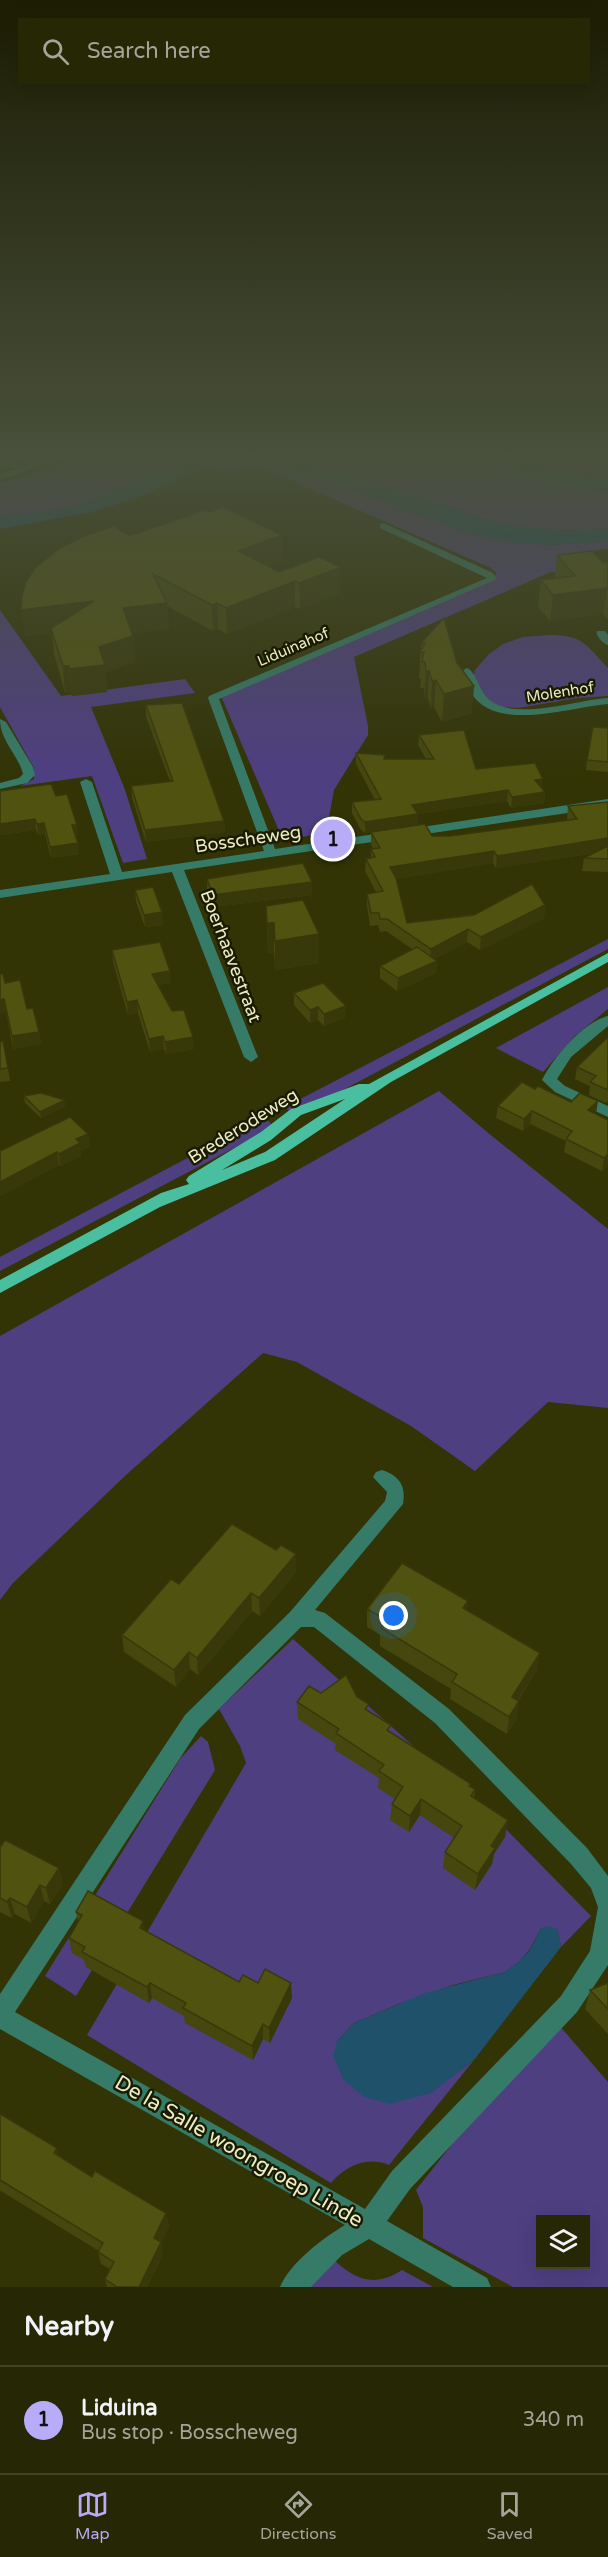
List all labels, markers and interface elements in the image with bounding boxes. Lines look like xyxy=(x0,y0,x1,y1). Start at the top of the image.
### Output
search box xyxy=(18,18,590,84)
icon: search xyxy=(39,35,72,68)
text: Search here xyxy=(87,38,211,64)
street label: Liduinahof xyxy=(254,624,332,670)
street label: Molenhof xyxy=(525,678,596,706)
pin: 1 xyxy=(314,816,352,862)
street label: Bosscheweg xyxy=(194,821,302,857)
street label: Boerhaavestraat xyxy=(196,887,266,1026)
street label: Brederodeweg xyxy=(184,1083,302,1169)
your location xyxy=(379,1601,408,1630)
street label: De la Salle woongroep Linde xyxy=(110,2070,367,2233)
map controls xyxy=(536,2215,590,2269)
button: layers xyxy=(536,2215,590,2269)
text: Nearby xyxy=(24,2311,114,2342)
text: Liduina xyxy=(81,2395,158,2421)
text: 1 xyxy=(37,2408,50,2432)
text: 340 m xyxy=(523,2408,584,2432)
text: Bus stop · Bosscheweg xyxy=(81,2421,298,2445)
tab: Map xyxy=(75,2488,110,2544)
tab: Directions xyxy=(260,2488,336,2544)
tab: Saved xyxy=(487,2488,533,2544)

